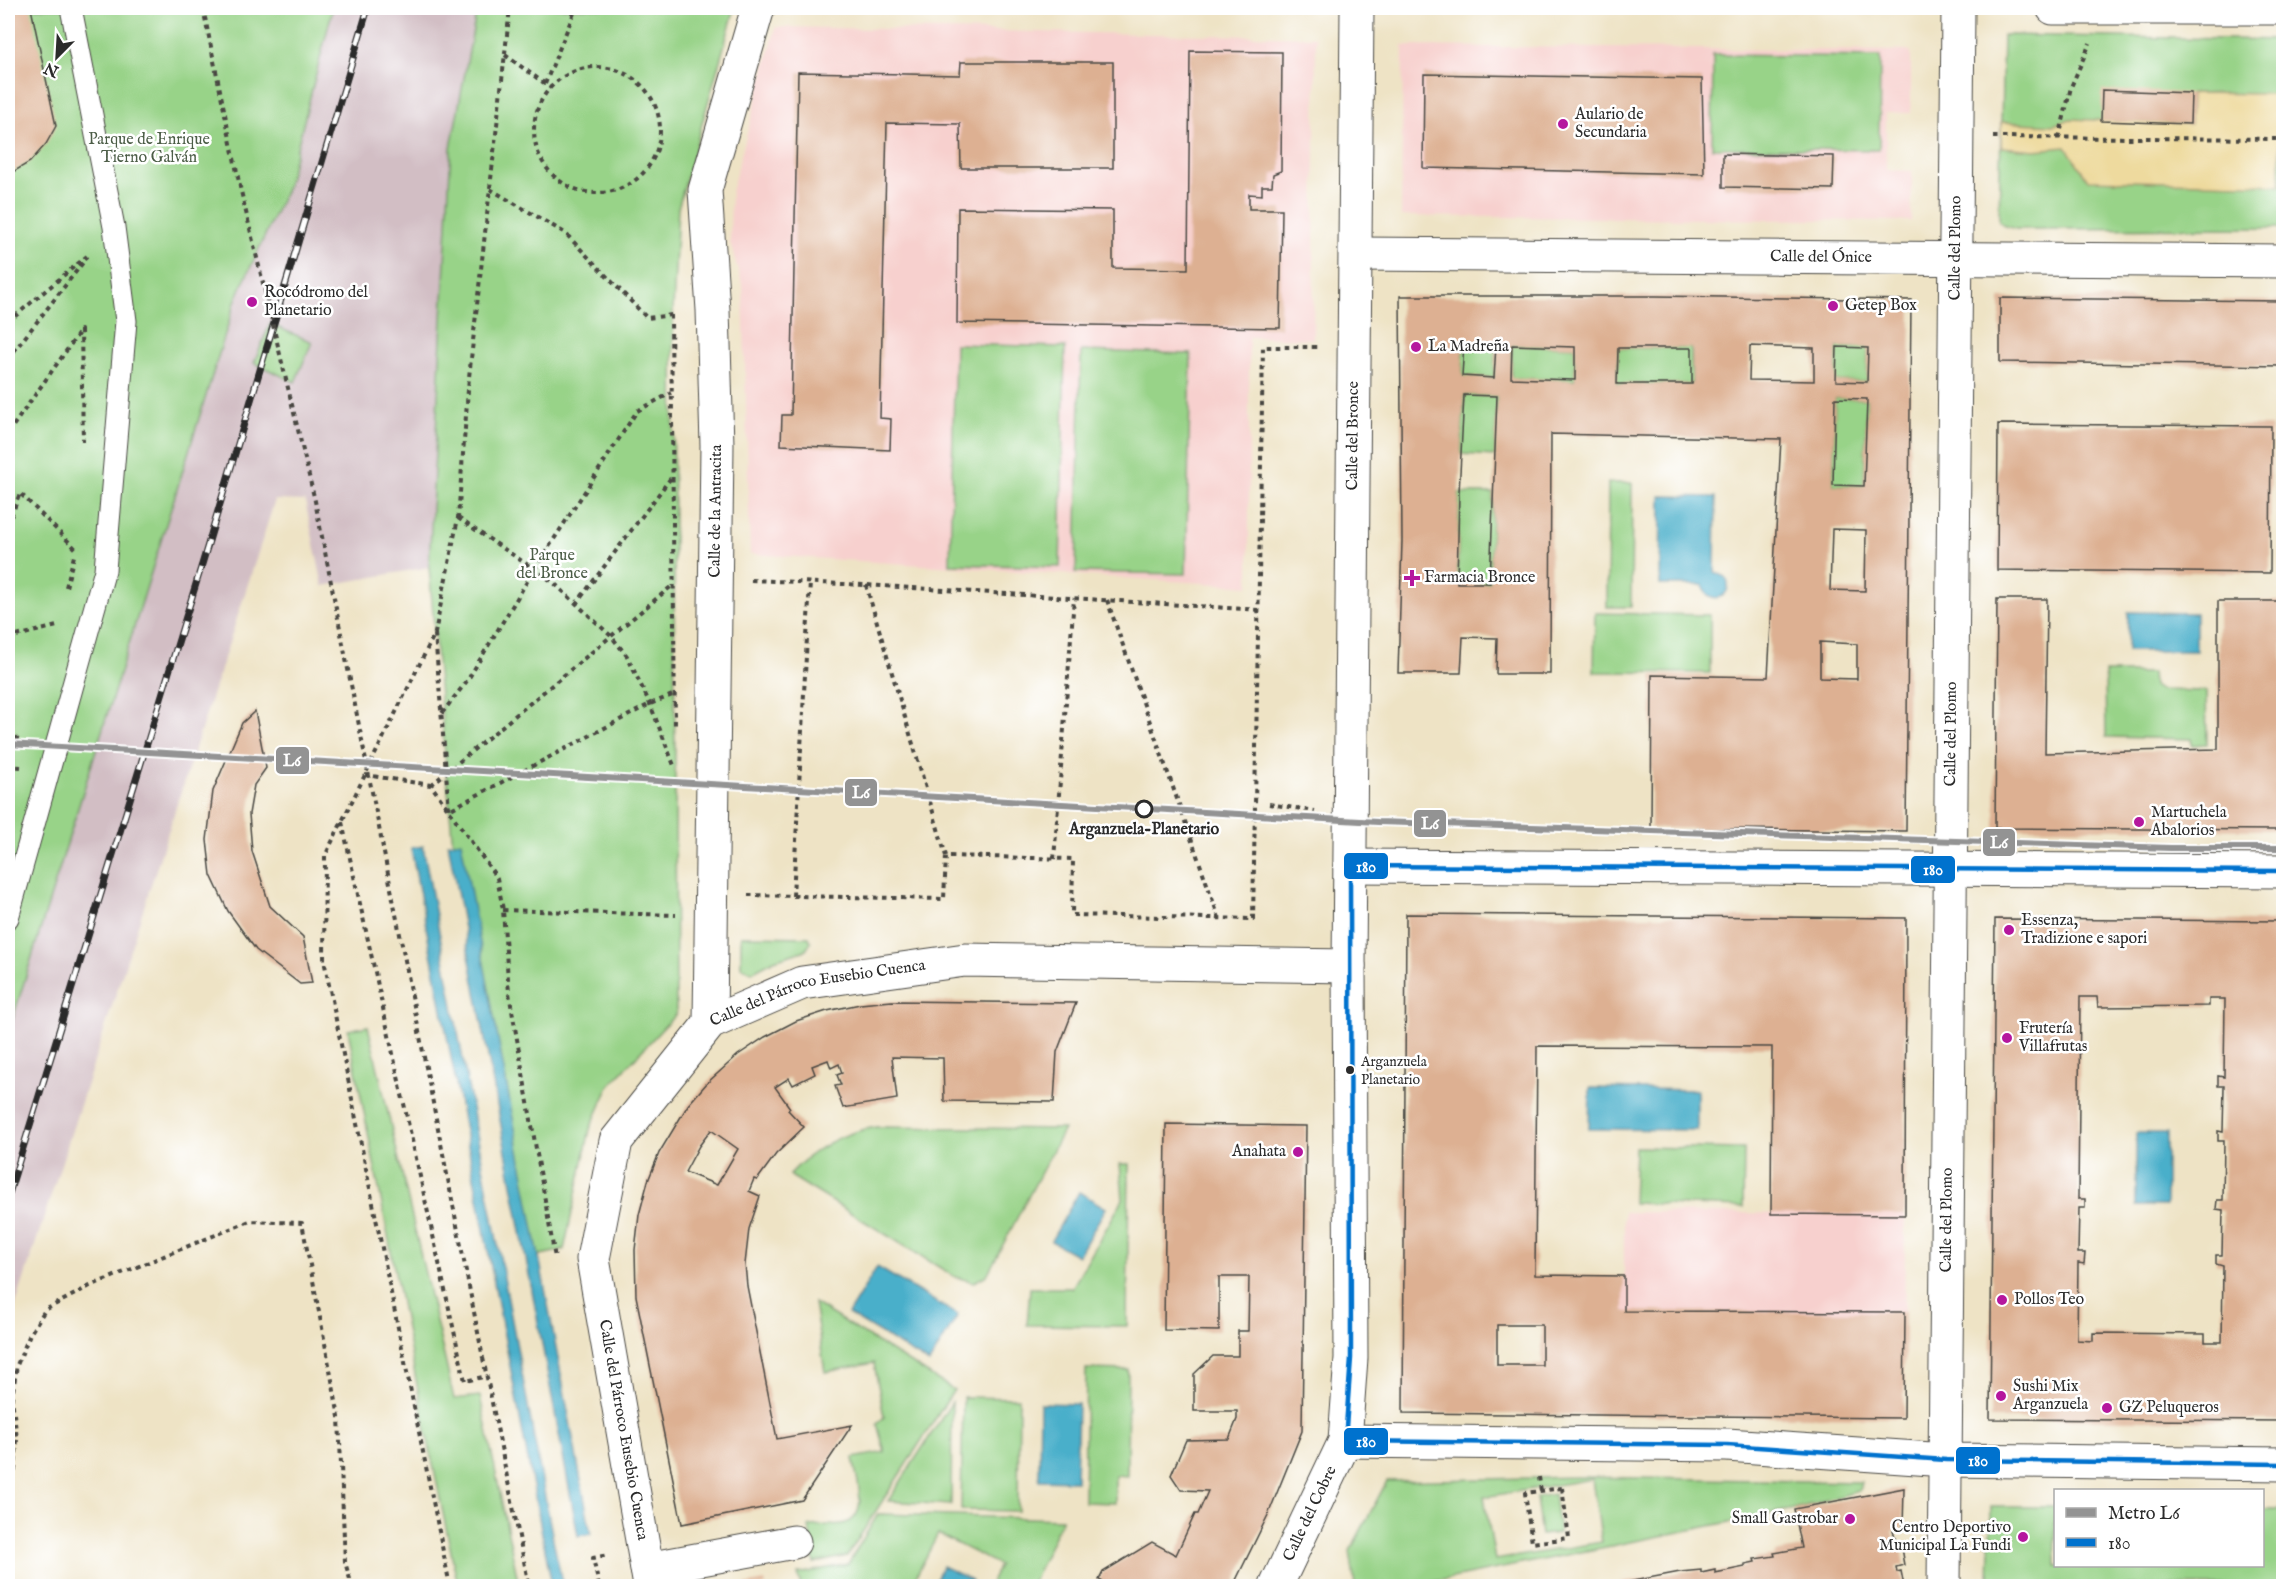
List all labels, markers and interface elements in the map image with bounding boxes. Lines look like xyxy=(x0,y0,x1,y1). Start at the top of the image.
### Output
north arrow xyxy=(27,27,87,87)
text: N xyxy=(41,57,63,81)
place label: Aulario de Secundaria xyxy=(1574,105,1647,143)
marker: Aulario de Secundaria xyxy=(1556,117,1570,131)
park label: Parque de Enrique Tierno Galván xyxy=(88,130,210,168)
street label: Calle del Plomo xyxy=(1945,195,1966,301)
street label: Calle del Ónice xyxy=(1770,246,1872,268)
place label: Rocódromo del Planetario xyxy=(264,283,369,321)
marker: Rocódromo del Planetario xyxy=(245,295,259,309)
place label: Getep Box xyxy=(1845,296,1917,316)
marker: Getep Box xyxy=(1826,299,1840,313)
place label: La Madreña xyxy=(1428,337,1509,357)
marker: La Madreña xyxy=(1409,340,1423,354)
street label: Calle del Bronce xyxy=(1343,381,1364,491)
street label: Calle de la Antracita xyxy=(705,444,727,578)
park label: Parque del Bronce xyxy=(516,546,588,584)
place label: Farmacia Bronce xyxy=(1424,568,1535,588)
marker: Farmacia Bronce xyxy=(1405,571,1419,585)
street label: Calle del Plomo xyxy=(1941,681,1962,787)
line badge: L6 xyxy=(275,746,310,775)
text: L6 xyxy=(283,752,302,772)
line badge: L6 xyxy=(844,778,878,807)
text: L6 xyxy=(852,784,871,804)
marker: Arganzuela-Planetario xyxy=(1135,800,1153,818)
place label: Martuchela Abalorios xyxy=(2150,803,2227,841)
line badge: L6 xyxy=(1413,809,1447,838)
text: L6 xyxy=(1421,815,1440,835)
marker: Martuchela Abalorios xyxy=(2132,815,2146,829)
place label: Arganzuela-Planetario xyxy=(1068,820,1219,840)
line badge: L6 xyxy=(1982,828,2016,857)
text: L6 xyxy=(1990,834,2009,854)
line badge: 180 xyxy=(1343,852,1389,880)
line badge: 180 xyxy=(1910,855,1956,884)
text: 180 xyxy=(1356,858,1376,878)
text: 180 xyxy=(1923,861,1943,881)
place label: Essenza, Tradizione e sapori xyxy=(2021,911,2147,949)
marker: Essenza, Tradizione e sapori xyxy=(2002,923,2016,937)
street label: Calle del Párroco Eusebio Cuenca xyxy=(707,956,927,1032)
place label: Frutería Villafrutas xyxy=(2018,1019,2088,1057)
marker: Frutería Villafrutas xyxy=(2000,1031,2014,1045)
place label: Arganzuela Planetario xyxy=(1360,1053,1428,1089)
marker: Arganzuela Planetario xyxy=(1344,1064,1356,1076)
place label: Anahata xyxy=(1231,1142,1286,1162)
marker: Anahata xyxy=(1291,1145,1305,1159)
street label: Calle del Plomo xyxy=(1937,1167,1958,1272)
place label: Pollos Teo xyxy=(2014,1290,2085,1310)
marker: Pollos Teo xyxy=(1995,1293,2009,1307)
street label: Calle del Párroco Eusebio Cuenca xyxy=(594,1318,652,1542)
place label: Sushi Mix Arganzuela xyxy=(2012,1377,2088,1415)
marker: Sushi Mix Arganzuela xyxy=(1994,1389,2008,1403)
place label: GZ Peluqueros xyxy=(2119,1398,2219,1418)
marker: GZ Peluqueros xyxy=(2100,1401,2114,1415)
line badge: 180 xyxy=(1343,1427,1389,1456)
text: 180 xyxy=(1356,1433,1376,1453)
line badge: 180 xyxy=(1955,1446,2001,1475)
text: 180 xyxy=(1968,1452,1988,1472)
street label: Calle del Cobre xyxy=(1279,1463,1342,1565)
legend xyxy=(2054,1489,2264,1567)
text: Metro L6 xyxy=(2108,1503,2180,1526)
place label: Small Gastrobar xyxy=(1732,1509,1838,1529)
marker: Small Gastrobar xyxy=(1843,1512,1857,1526)
place label: Centro Deportivo Municipal La Fundi xyxy=(1879,1518,2011,1556)
marker: Centro Deportivo Municipal La Fundi xyxy=(2016,1530,2030,1544)
text: 180 xyxy=(2108,1533,2131,1556)

